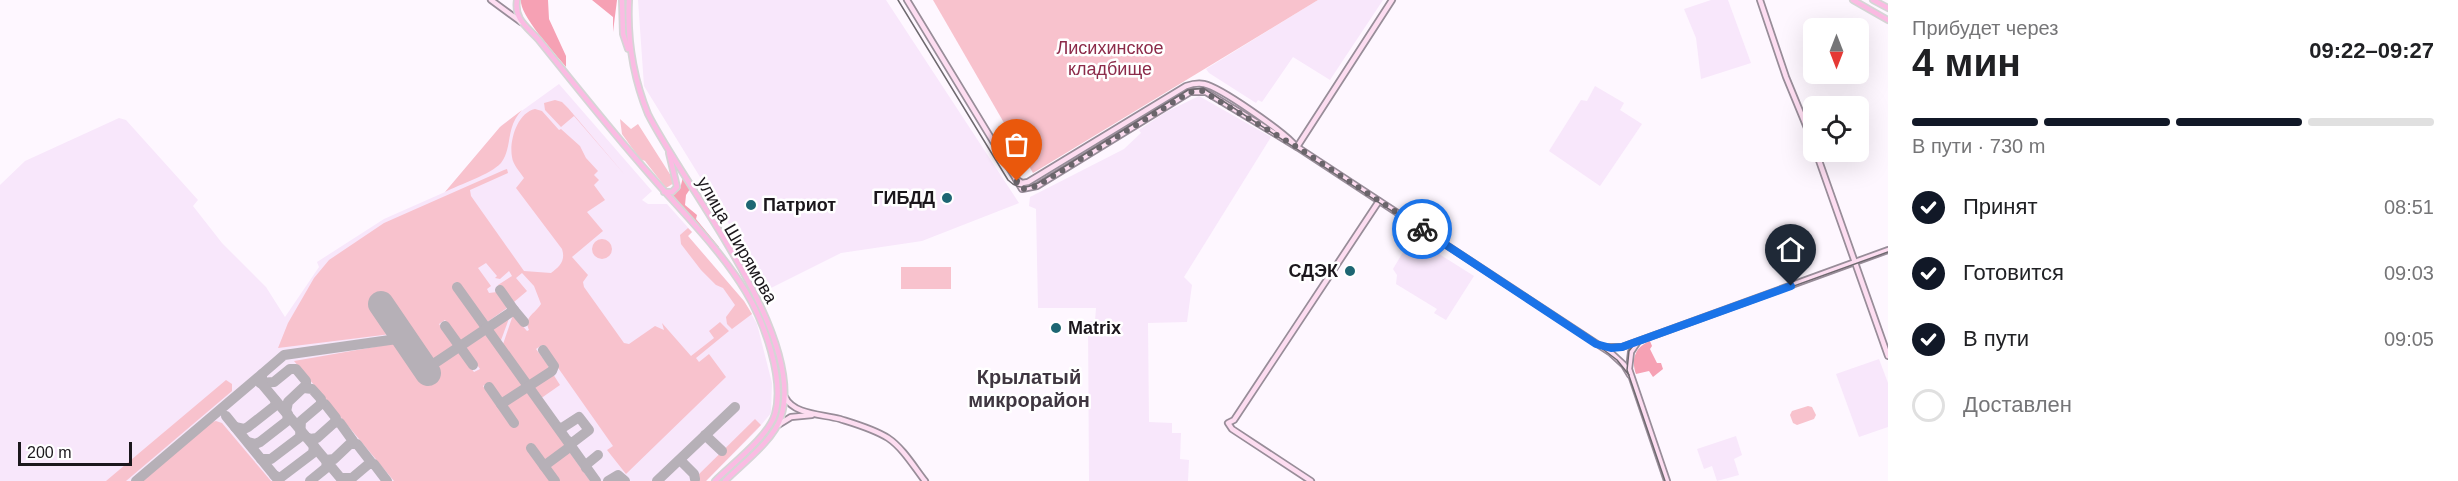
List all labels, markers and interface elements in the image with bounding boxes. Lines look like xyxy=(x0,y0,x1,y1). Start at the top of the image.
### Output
text: Прибудет через xyxy=(1912,17,2058,39)
north arrow xyxy=(1803,18,1869,84)
map controls xyxy=(1803,18,1869,162)
park label: Лисихинское кладбище xyxy=(1056,38,1164,79)
text: 09:22–09:27 xyxy=(2309,38,2434,63)
text: 4 мин xyxy=(1912,41,2021,84)
button: locate xyxy=(1803,96,1869,162)
pin xyxy=(991,119,1042,181)
icon: bag xyxy=(1000,128,1033,161)
text: В пути · 730 m xyxy=(1912,135,2045,157)
street label: улица Ширямова xyxy=(693,173,782,307)
place label: ГИБДД xyxy=(873,188,935,208)
marker: ГИБДД xyxy=(940,191,954,205)
icon: check xyxy=(1912,191,1945,224)
text: Принят xyxy=(1963,194,2037,219)
place label: Патриот xyxy=(763,195,836,215)
text: 08:51 xyxy=(2384,196,2434,218)
marker: Патриот xyxy=(744,198,758,212)
courier xyxy=(1392,199,1452,259)
icon: bike xyxy=(1406,213,1439,246)
pin xyxy=(1765,224,1816,286)
icon: home xyxy=(1774,233,1807,266)
icon: check xyxy=(1912,257,1945,290)
text: Готовится xyxy=(1963,260,2064,285)
place label: СДЭК xyxy=(1289,261,1339,281)
text: 09:03 xyxy=(2384,262,2434,284)
marker: СДЭК xyxy=(1343,264,1357,278)
place label: Matrix xyxy=(1068,318,1121,338)
marker: Matrix xyxy=(1049,321,1063,335)
icon: check xyxy=(1912,323,1945,356)
text: В пути xyxy=(1963,326,2029,351)
text: 09:05 xyxy=(2384,328,2434,350)
district label: Крылатый микрорайон xyxy=(968,366,1090,411)
text: Доставлен xyxy=(1963,392,2072,417)
scale bar xyxy=(18,439,132,466)
text: 200 m xyxy=(27,444,71,461)

